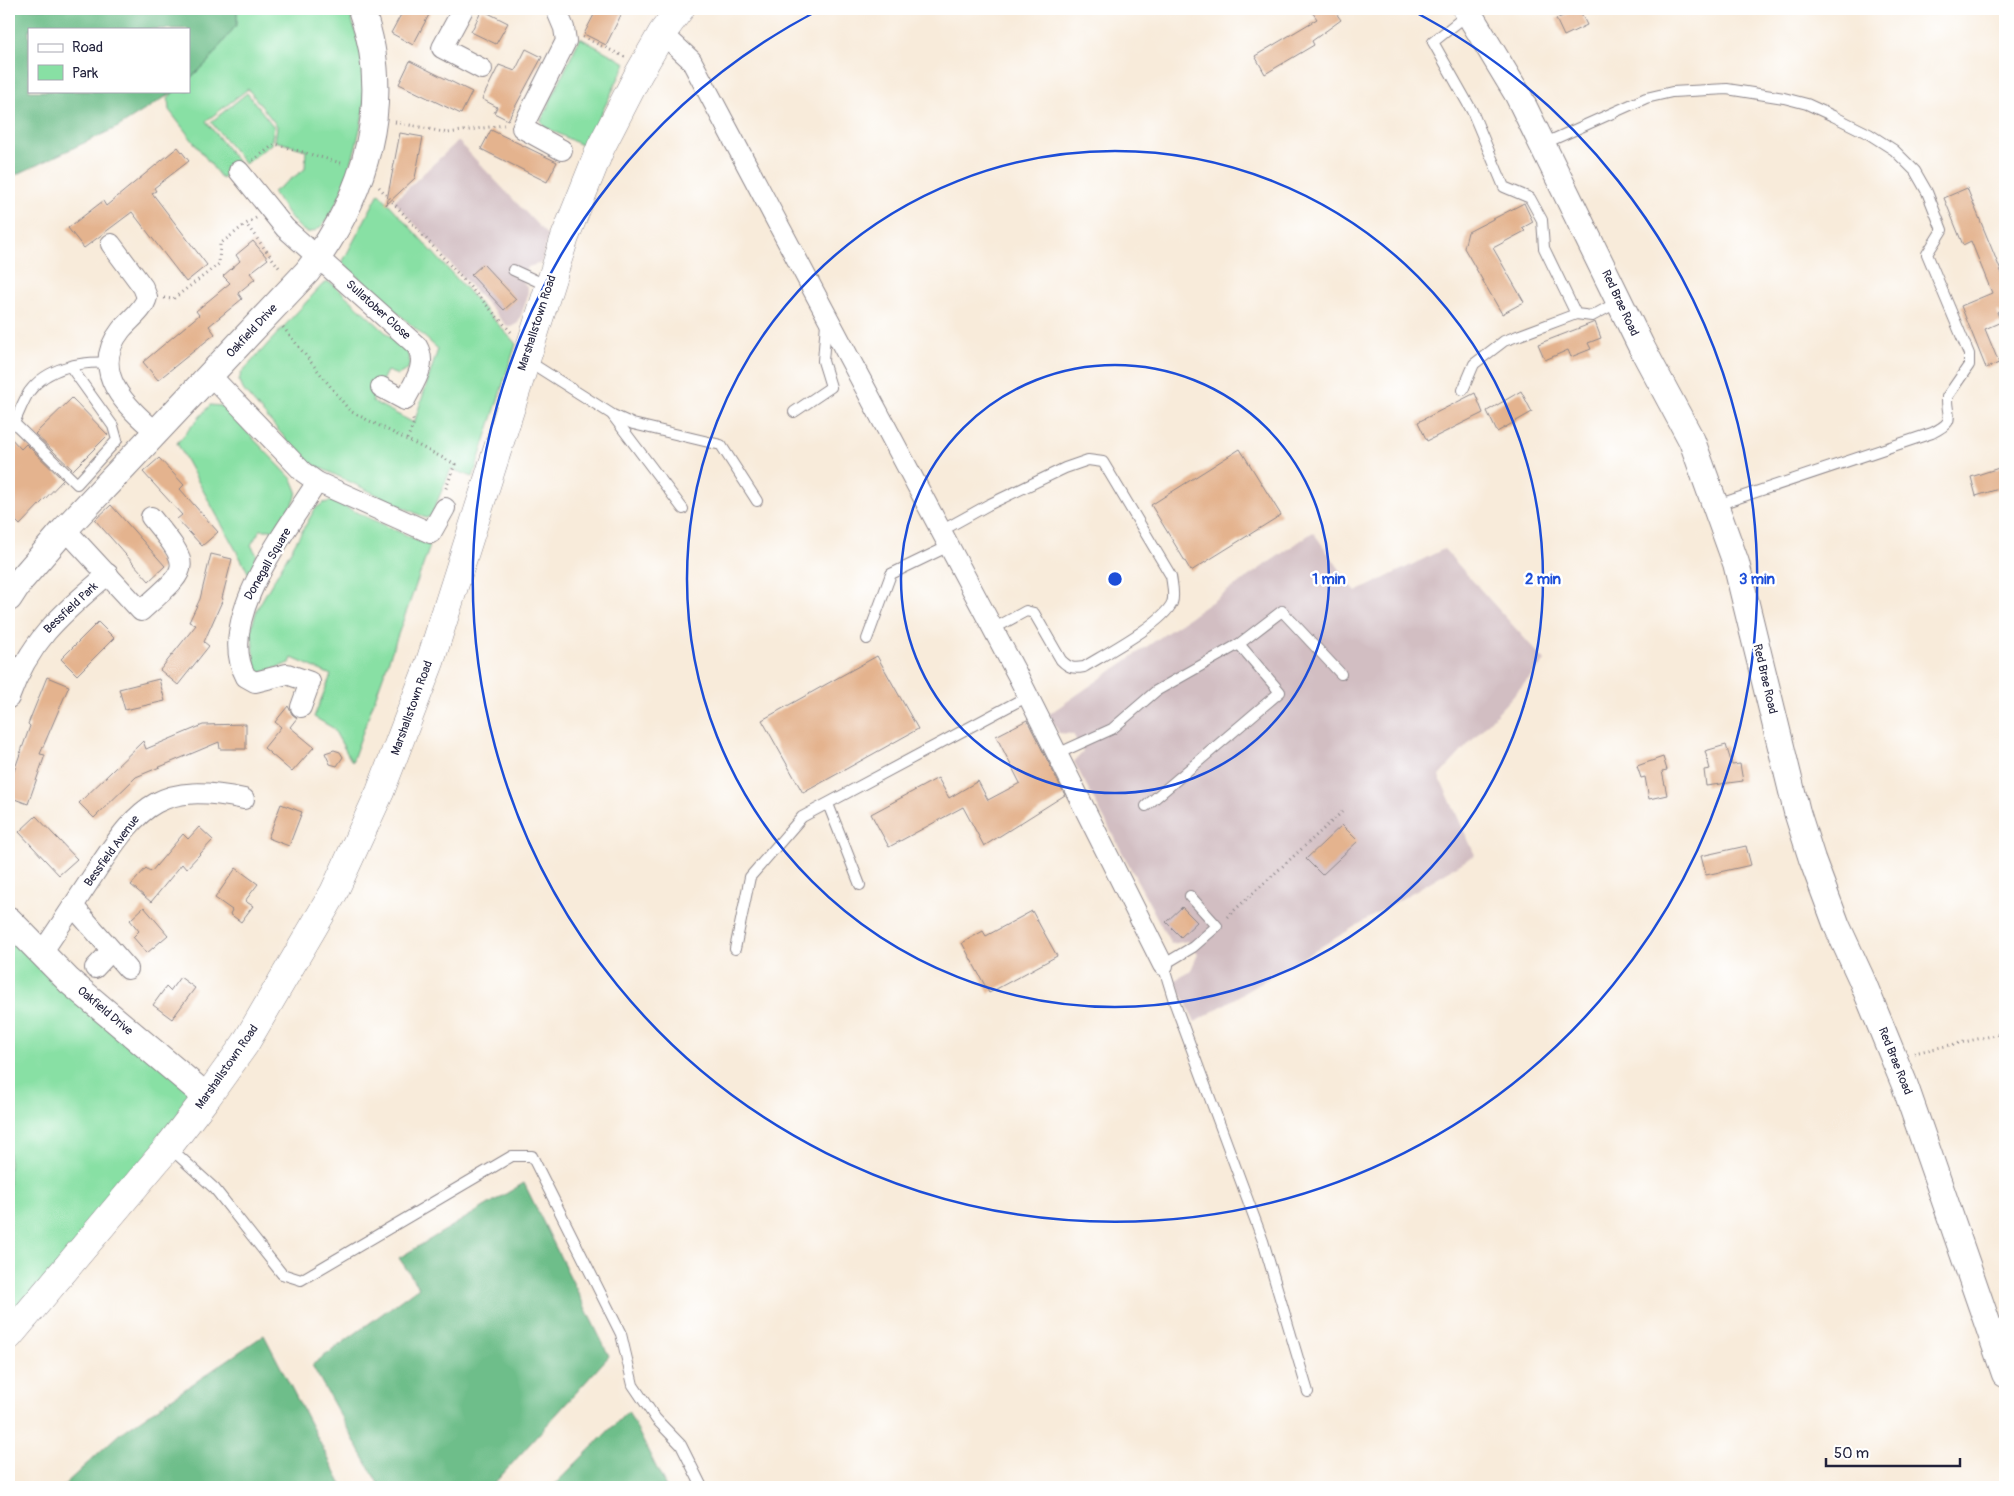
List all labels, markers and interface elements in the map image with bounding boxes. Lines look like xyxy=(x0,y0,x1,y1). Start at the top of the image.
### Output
legend xyxy=(28,28,190,92)
text: Road xyxy=(72,38,103,57)
text: Park xyxy=(72,64,99,83)
street label: Red Brae Road xyxy=(1598,267,1642,339)
street label: Marshallstown Road xyxy=(514,273,560,373)
street label: Sullatober Close xyxy=(343,277,414,343)
street label: Oakfield Drive xyxy=(223,301,281,361)
street label: Donegall Square xyxy=(241,525,295,603)
centre of rings xyxy=(1106,570,1124,588)
text: 1 min xyxy=(1312,570,1346,589)
text: 2 min xyxy=(1525,570,1561,589)
text: 3 min xyxy=(1739,570,1775,589)
street label: Bessfield Park xyxy=(41,579,101,637)
street label: Red Brae Road xyxy=(1750,643,1780,716)
street label: Marshallstown Road xyxy=(388,659,436,757)
street label: Bessfield Avenue xyxy=(81,812,143,890)
street label: Oakfield Drive xyxy=(74,983,136,1039)
street label: Marshallstown Road xyxy=(192,1022,262,1112)
street label: Red Brae Road xyxy=(1875,1025,1915,1097)
scale bar xyxy=(1826,1436,1960,1468)
text: 50 m xyxy=(1834,1444,1869,1463)

